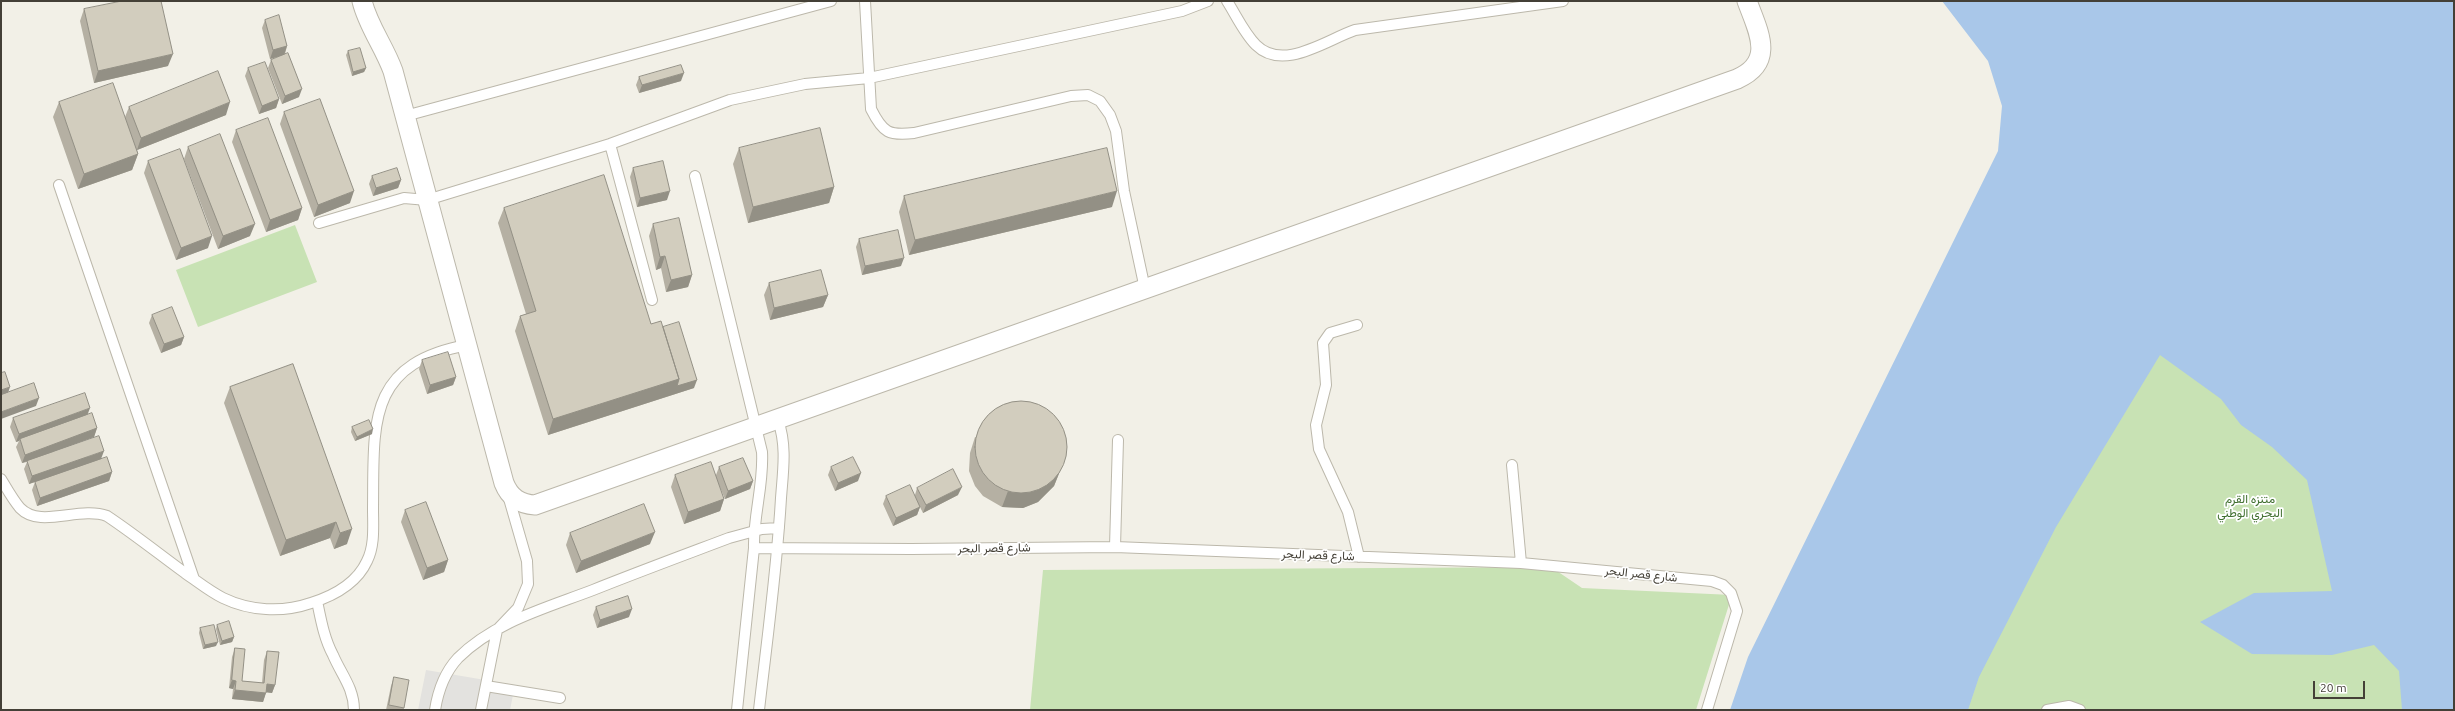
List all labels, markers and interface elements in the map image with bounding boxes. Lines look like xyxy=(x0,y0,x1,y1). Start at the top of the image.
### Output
park label: متنزه القرم البحري الوطني xyxy=(2217,492,2283,520)
street label: شارع قصر البحر xyxy=(957,540,1031,556)
street label: شارع قصر البحر xyxy=(1281,547,1355,563)
street label: شارع قصر البحر xyxy=(1604,563,1678,585)
scale bar xyxy=(2315,673,2367,699)
text: 20 m xyxy=(2320,681,2347,694)

